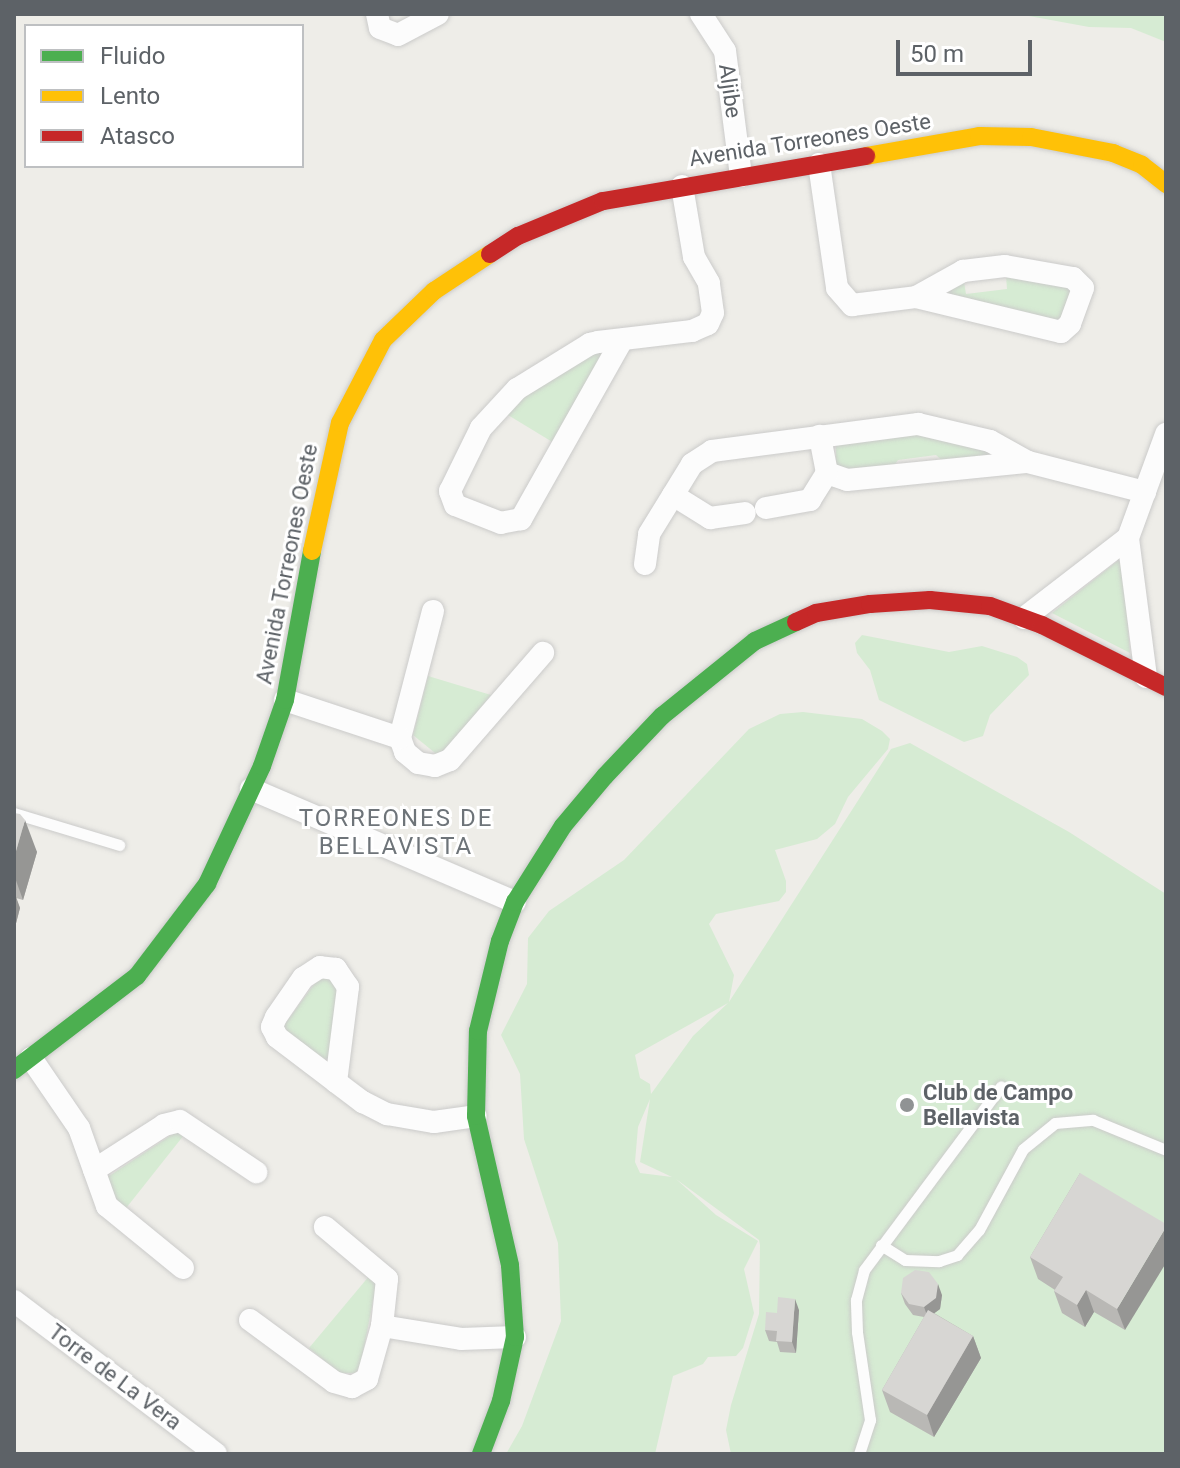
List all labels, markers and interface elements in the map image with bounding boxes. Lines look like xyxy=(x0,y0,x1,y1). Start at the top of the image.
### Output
legend xyxy=(24,24,304,168)
scale bar xyxy=(900,24,1036,74)
text: 50 m xyxy=(910,40,964,68)
text: Fluido xyxy=(100,42,165,70)
street label: Aljibe xyxy=(713,62,747,120)
text: Lento xyxy=(100,82,160,110)
street label: Avenida Torreones Oeste xyxy=(687,108,933,172)
text: Atasco xyxy=(100,122,175,150)
street label: Avenida Torreones Oeste xyxy=(251,441,323,687)
district label: TORREONES DE BELLAVISTA xyxy=(299,805,493,861)
place label: Club de Campo Bellavista xyxy=(923,1079,1073,1130)
marker: Club de Campo Bellavista xyxy=(898,1096,916,1114)
street label: Torre de La Vera xyxy=(43,1318,187,1436)

